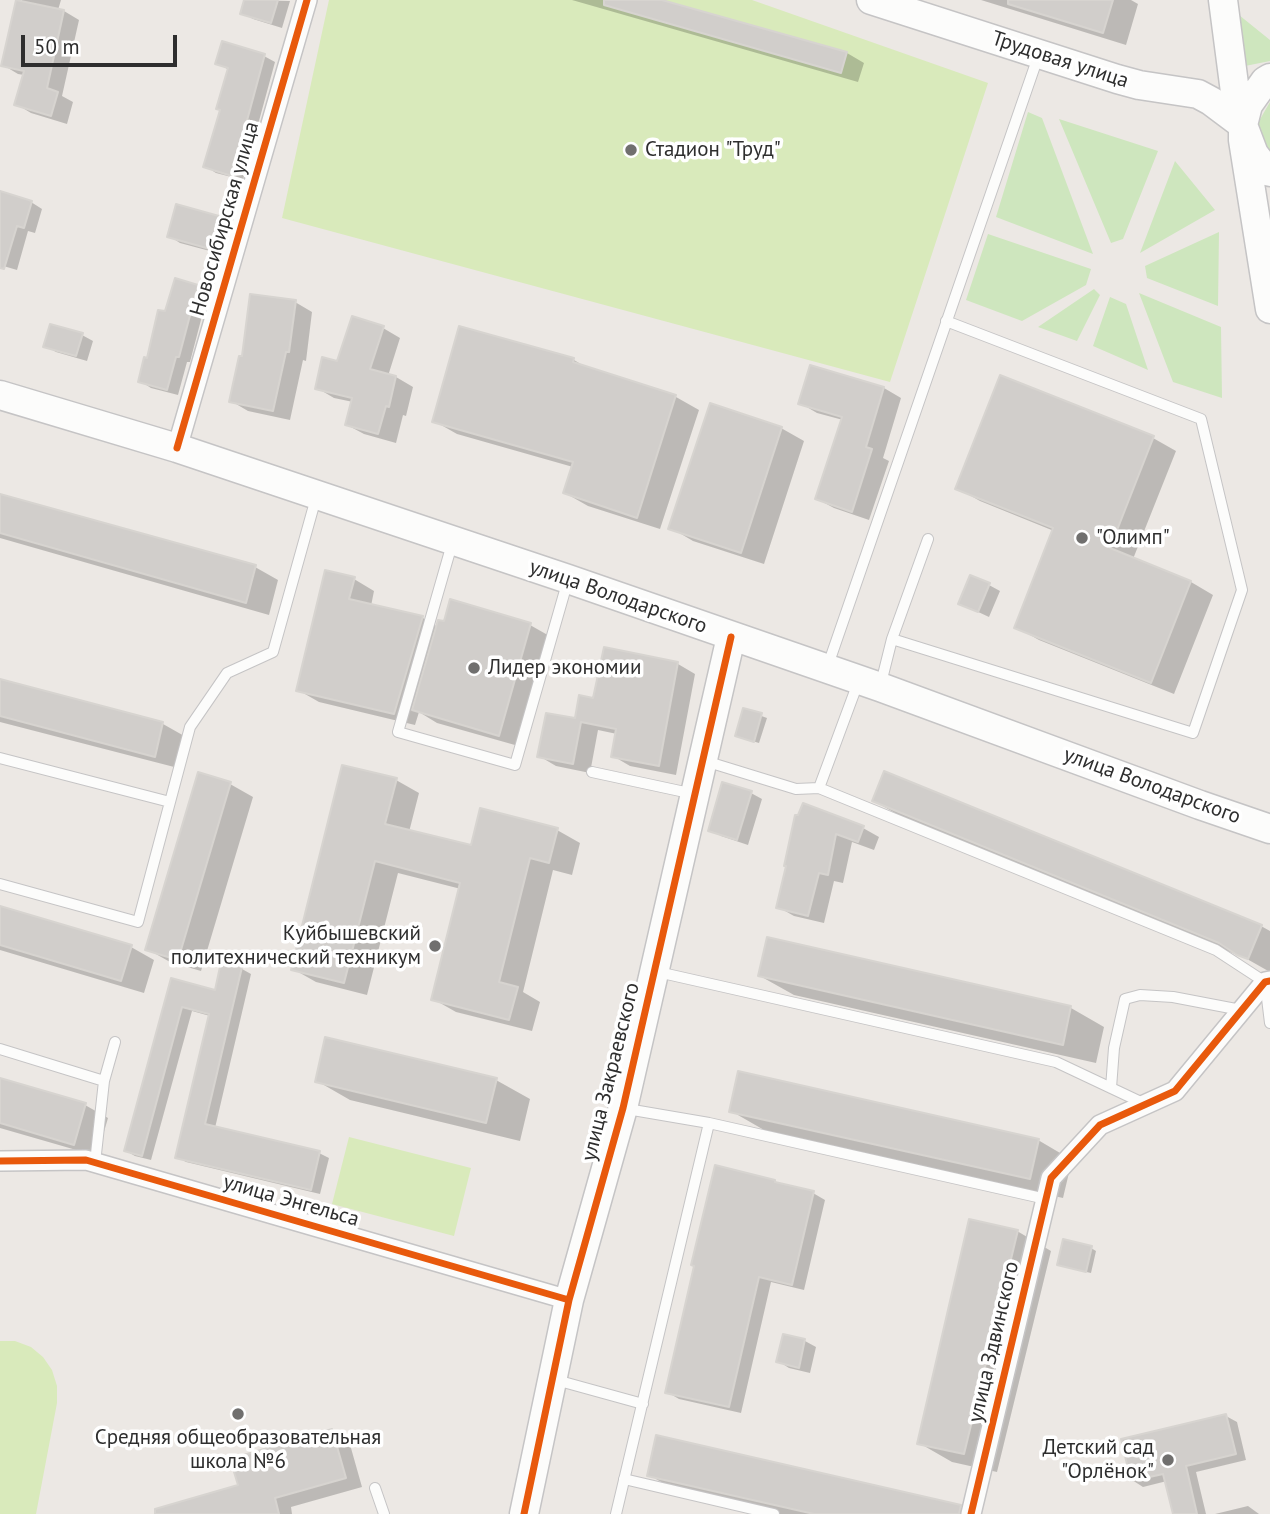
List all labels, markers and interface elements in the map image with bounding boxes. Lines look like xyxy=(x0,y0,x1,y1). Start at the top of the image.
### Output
scale bar xyxy=(24,21,180,65)
street label: Трудовая улица xyxy=(988,26,1132,94)
text: 50 m xyxy=(34,33,80,60)
street label: Новосибирская улица xyxy=(185,119,265,319)
place label: Стадион "Труд" xyxy=(645,137,781,163)
marker: Стадион "Труд" xyxy=(623,142,639,158)
place label: "Олимп" xyxy=(1096,525,1170,551)
marker: "Олимп" xyxy=(1074,530,1090,546)
street label: улица Володарского xyxy=(526,555,710,639)
place label: Лидер экономии xyxy=(488,655,641,681)
marker: Лидер экономии xyxy=(466,660,482,676)
street label: улица Володарского xyxy=(1060,742,1244,830)
place label: Куйбышевский политехнический техникум xyxy=(171,921,421,971)
marker: Куйбышевский политехнический техникум xyxy=(427,938,443,954)
street label: улица Закраевского xyxy=(577,980,645,1164)
street label: улица Энгельса xyxy=(220,1170,362,1232)
street label: улица Здвинского xyxy=(963,1259,1025,1425)
marker: Средняя общеобразовательная школа №6 xyxy=(230,1406,246,1422)
place label: Средняя общеобразовательная школа №6 xyxy=(95,1425,381,1475)
place label: Детский сад "Орлёнок" xyxy=(1042,1435,1154,1485)
marker: Детский сад "Орлёнок" xyxy=(1160,1452,1176,1468)

